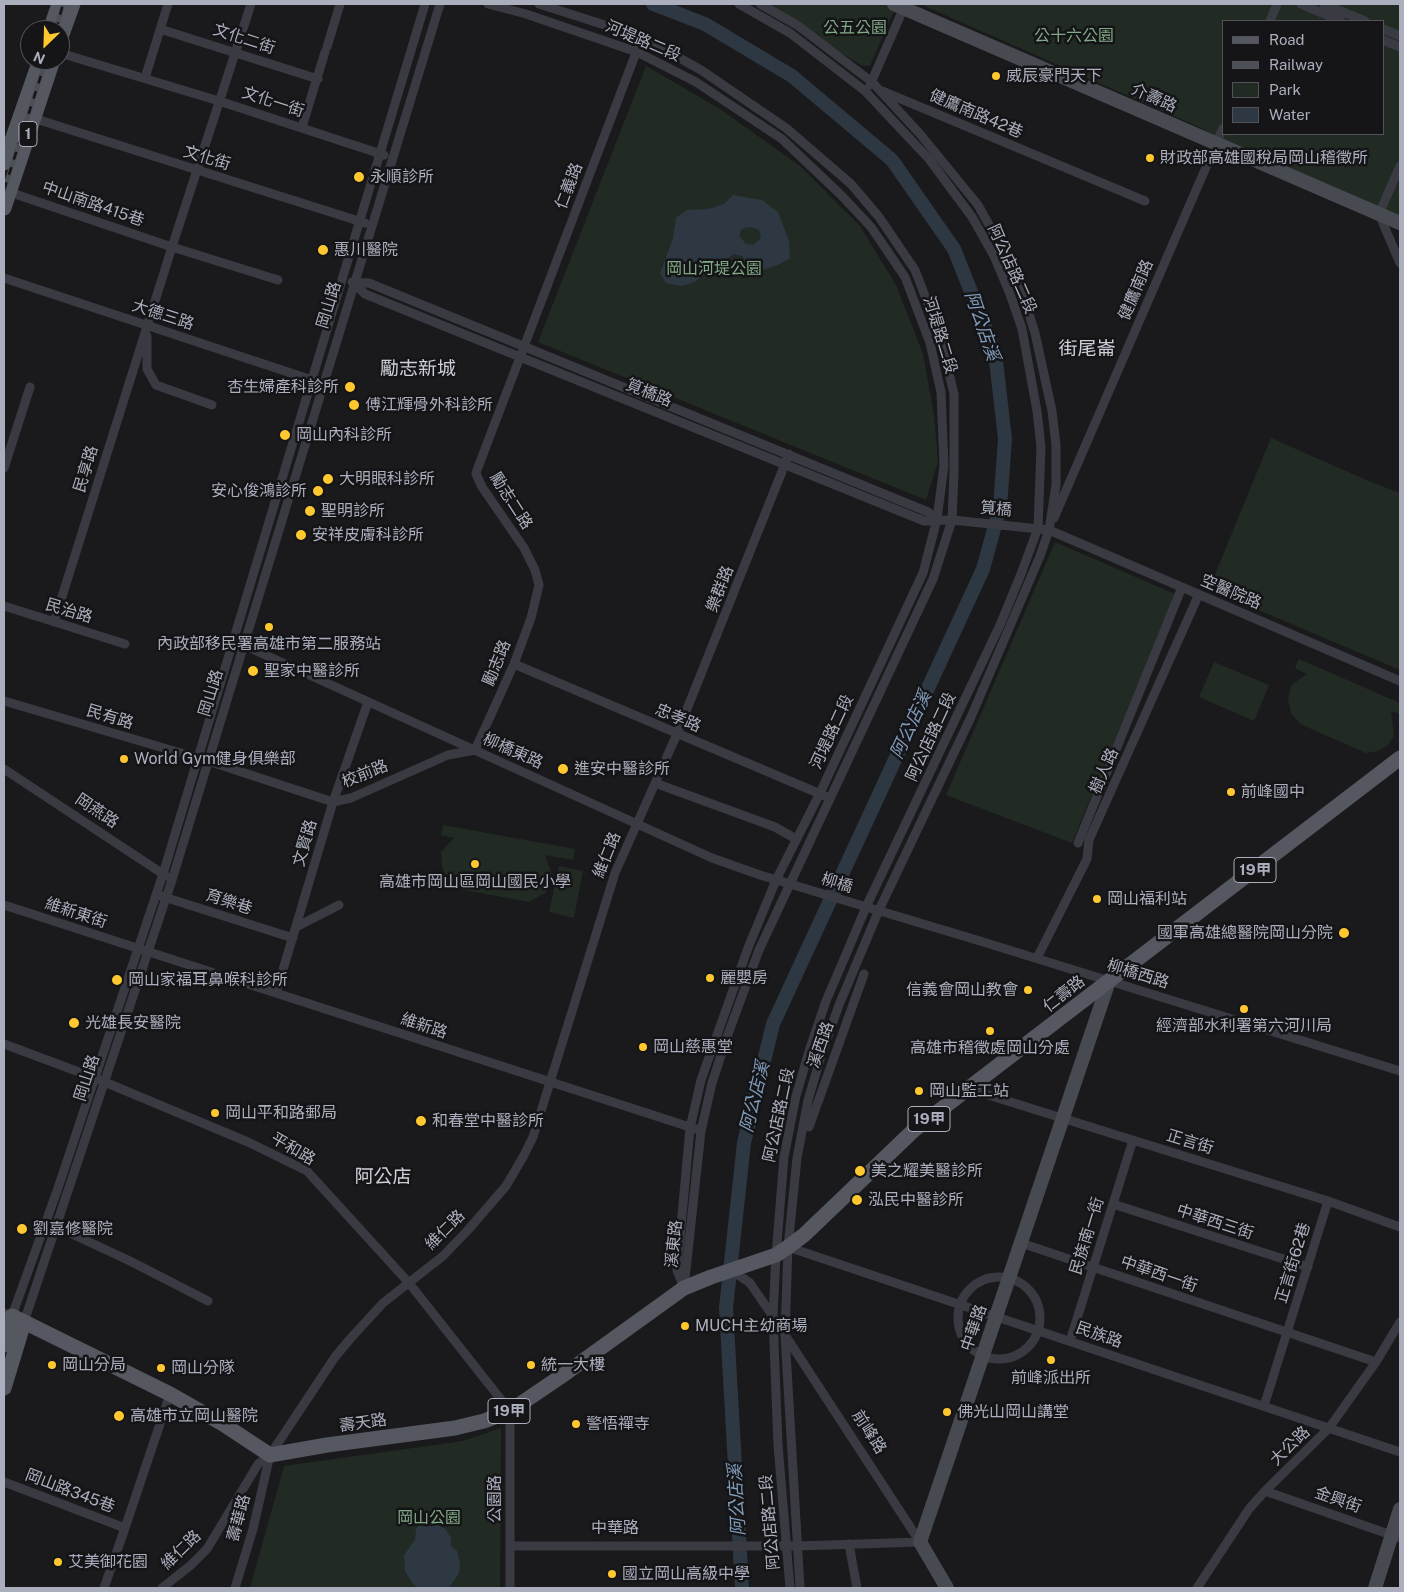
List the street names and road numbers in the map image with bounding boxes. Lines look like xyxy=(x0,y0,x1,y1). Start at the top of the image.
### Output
street label: 河堤路二段 xyxy=(602,17,684,65)
street label: 文化二街 xyxy=(211,20,277,58)
street label: 介壽路 xyxy=(1128,79,1180,117)
street label: 文化一街 xyxy=(240,83,306,121)
street label: 健鷹南路42巷 xyxy=(926,86,1026,142)
road number: 1 xyxy=(19,122,37,146)
street label: 文化街 xyxy=(181,142,233,174)
street label: 仁義路 xyxy=(551,160,587,212)
street label: 中山南路415巷 xyxy=(39,178,147,230)
street label: 阿公店路二段 xyxy=(984,221,1040,317)
street label: 健鷹南路 xyxy=(1115,257,1157,323)
street label: 岡山路 xyxy=(313,279,345,331)
street label: 河堤路二段 xyxy=(919,294,961,376)
street label: 大德三路 xyxy=(130,296,196,334)
street label: 筧橋路 xyxy=(623,375,675,411)
street label: 民享路 xyxy=(70,443,102,495)
street label: 勵志二路 xyxy=(486,469,536,533)
street label: 筧橋 xyxy=(979,498,1013,520)
street label: 樂群路 xyxy=(702,563,738,615)
street label: 空醫院路 xyxy=(1198,571,1264,613)
street label: 民治路 xyxy=(43,595,95,627)
street label: 勵志路 xyxy=(479,637,515,689)
street label: 岡山路 xyxy=(195,667,227,719)
street label: 阿公店路二段 xyxy=(902,689,960,785)
street label: 河堤路二段 xyxy=(806,692,858,772)
street label: 忠孝路 xyxy=(652,700,704,736)
street label: 民有路 xyxy=(84,701,136,733)
street label: 柳橋東路 xyxy=(480,729,546,773)
street label: 樹人路 xyxy=(1085,745,1123,797)
street label: 校前路 xyxy=(339,756,391,792)
street label: 岡燕路 xyxy=(72,790,122,832)
street label: 文賢路 xyxy=(289,817,321,869)
street label: 維仁路 xyxy=(589,829,625,881)
road number: 19甲 xyxy=(1234,858,1276,882)
street label: 柳橋 xyxy=(819,869,855,897)
street label: 育樂巷 xyxy=(203,885,255,919)
street label: 維新東街 xyxy=(43,894,109,932)
street label: 柳橋西路 xyxy=(1105,955,1171,993)
street label: 仁壽路 xyxy=(1039,972,1089,1016)
street label: 維新路 xyxy=(398,1009,450,1043)
street label: 溪西路 xyxy=(804,1019,838,1071)
street label: 岡山路 xyxy=(70,1052,104,1104)
street label: 阿公店路二段 xyxy=(760,1066,798,1164)
road number: 19甲 xyxy=(908,1106,950,1132)
street label: 正言街 xyxy=(1164,1126,1216,1158)
street label: 平和路 xyxy=(267,1129,319,1169)
street label: 民族南一街 xyxy=(1066,1195,1108,1277)
street label: 中華西三街 xyxy=(1174,1201,1256,1243)
street label: 維仁路 xyxy=(421,1206,469,1254)
street label: 溪東路 xyxy=(662,1219,686,1269)
street label: 正言街62巷 xyxy=(1272,1220,1314,1306)
street label: 中華西一街 xyxy=(1118,1252,1200,1296)
street label: 中華路 xyxy=(957,1302,991,1354)
street label: 民族路 xyxy=(1073,1318,1125,1352)
road number: 19甲 xyxy=(488,1398,530,1424)
street label: 前峰路 xyxy=(848,1407,890,1457)
street label: 壽天路 xyxy=(338,1410,388,1436)
street label: 大公路 xyxy=(1266,1422,1314,1470)
street label: 岡山路345巷 xyxy=(23,1465,117,1517)
street label: 阿公店路二段 xyxy=(756,1473,784,1571)
street label: 公園路 xyxy=(485,1475,505,1523)
street label: 金興街 xyxy=(1312,1483,1364,1517)
street label: 壽華路 xyxy=(224,1492,254,1544)
street label: 中華路 xyxy=(591,1518,639,1538)
street label: 維仁路 xyxy=(157,1526,205,1574)

